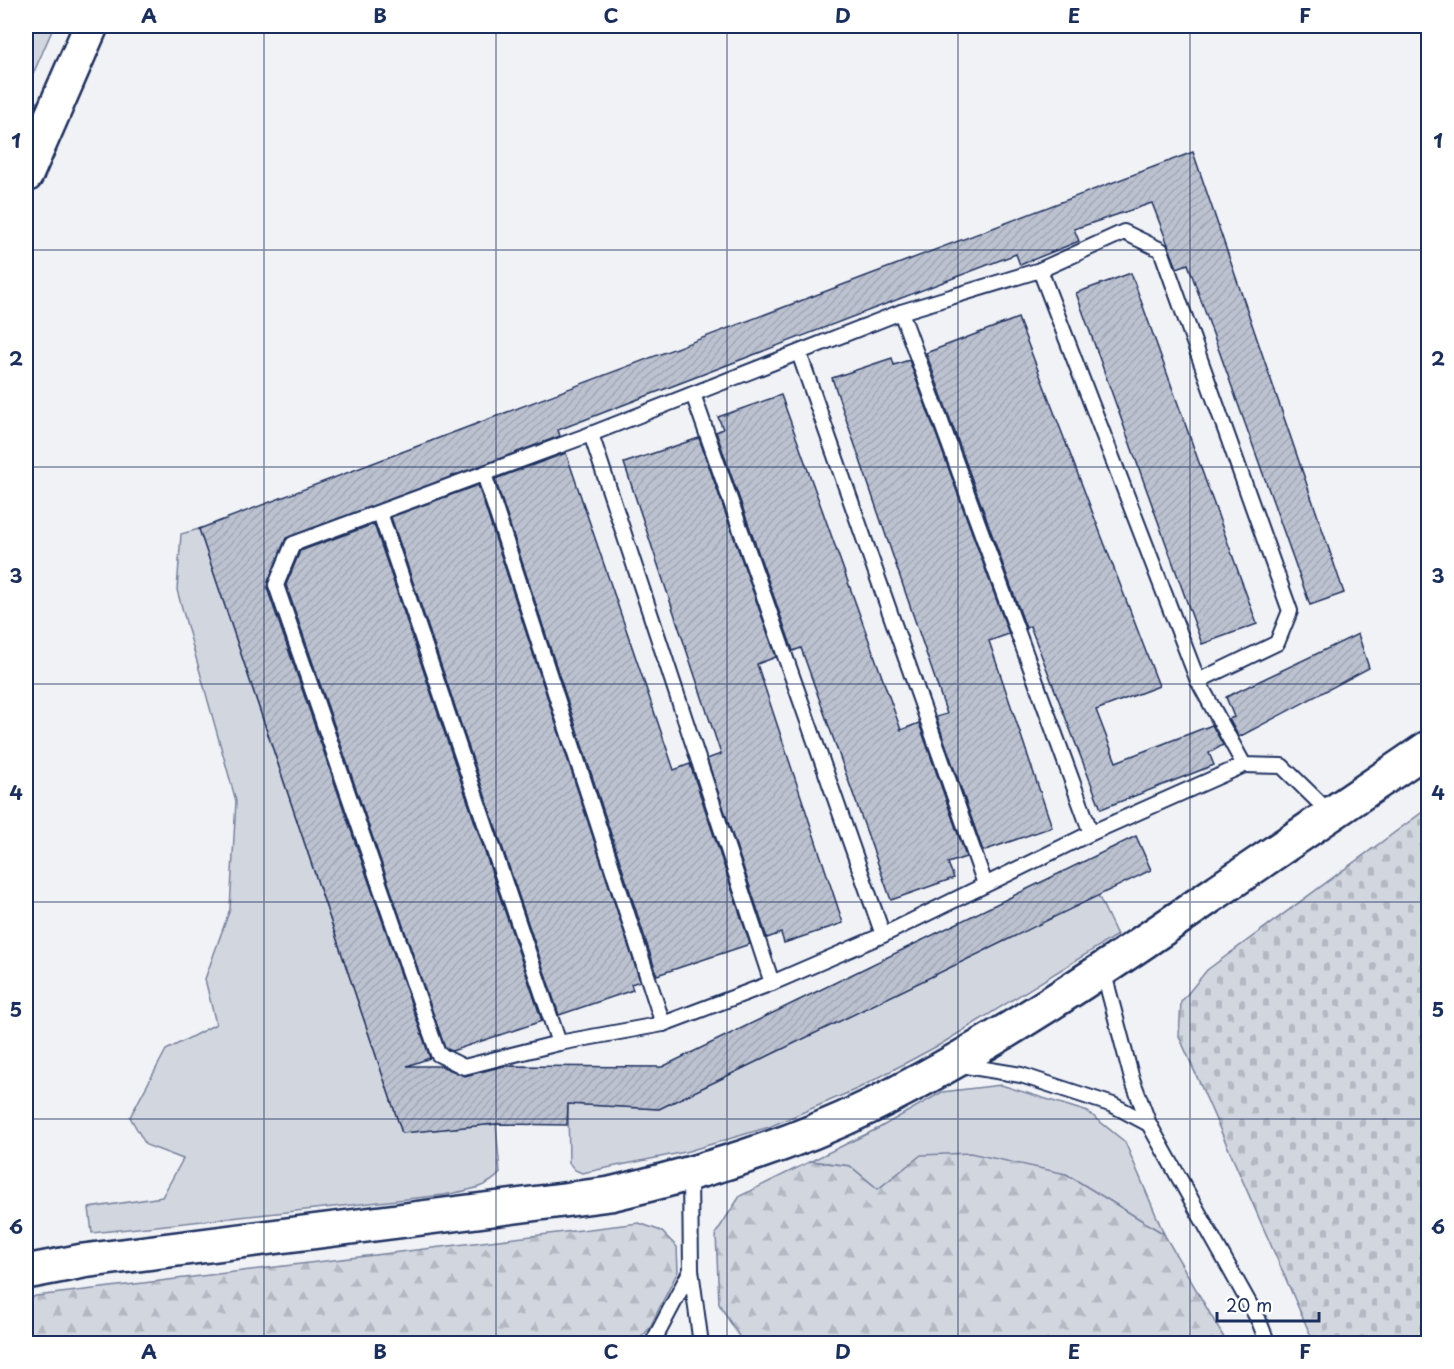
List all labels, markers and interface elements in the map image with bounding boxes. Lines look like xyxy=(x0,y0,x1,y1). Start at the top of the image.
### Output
text: A xyxy=(141,0,157,30)
text: B xyxy=(373,0,387,30)
text: C xyxy=(603,0,619,30)
text: D xyxy=(835,0,851,30)
text: E xyxy=(1068,0,1080,30)
text: F xyxy=(1299,0,1311,30)
text: 1 xyxy=(11,125,21,155)
text: 1 xyxy=(1433,125,1443,155)
text: 2 xyxy=(9,343,23,373)
text: 2 xyxy=(1431,343,1445,373)
text: 3 xyxy=(9,560,23,590)
text: 3 xyxy=(1431,560,1445,590)
text: 4 xyxy=(9,777,23,807)
text: 4 xyxy=(1431,777,1445,807)
text: 5 xyxy=(10,994,22,1024)
text: 5 xyxy=(1432,994,1444,1024)
text: 6 xyxy=(9,1211,23,1241)
text: 6 xyxy=(1431,1211,1445,1241)
scale bar xyxy=(1217,1285,1319,1323)
text: 20 m xyxy=(1226,1291,1272,1318)
text: A xyxy=(141,1336,157,1366)
text: B xyxy=(373,1336,387,1366)
text: C xyxy=(603,1336,619,1366)
text: D xyxy=(835,1336,851,1366)
text: E xyxy=(1068,1336,1080,1366)
text: F xyxy=(1299,1336,1311,1366)

